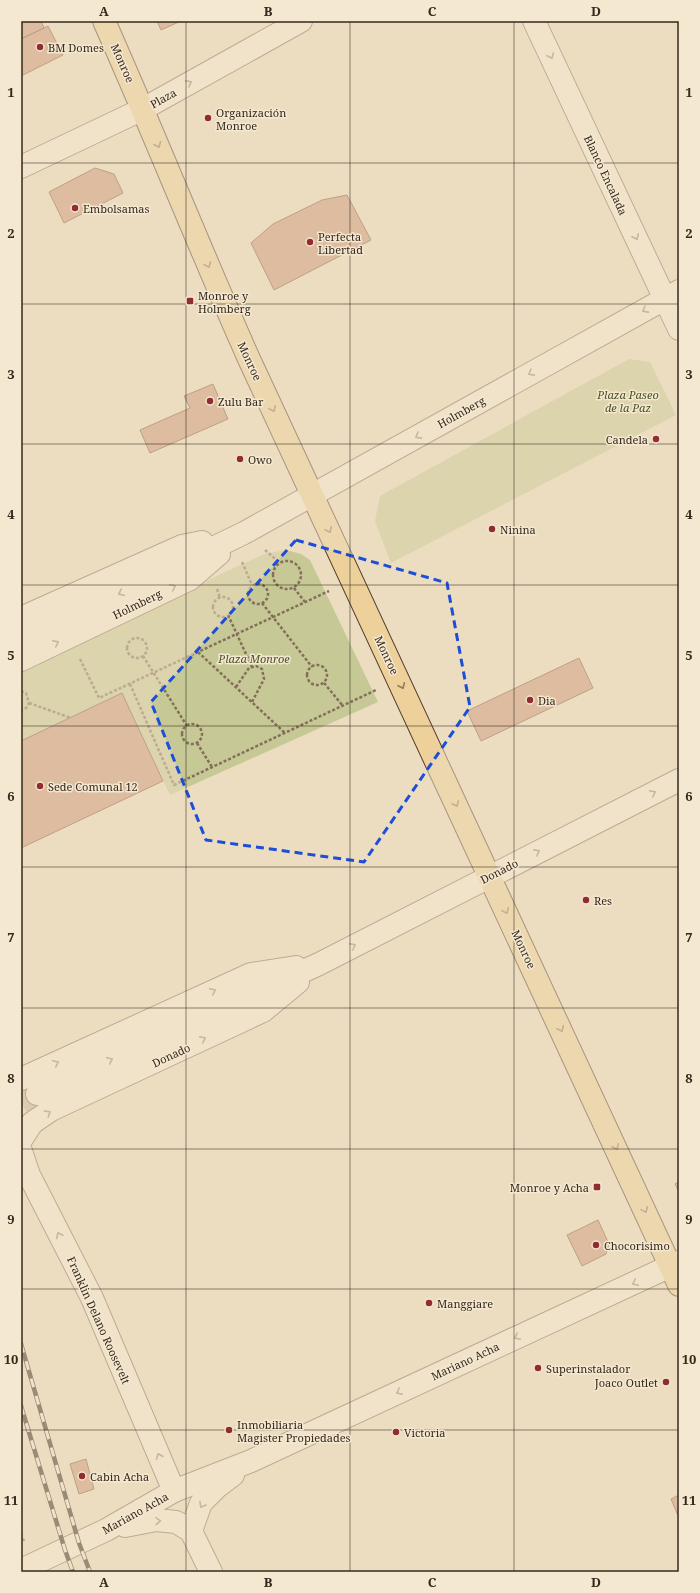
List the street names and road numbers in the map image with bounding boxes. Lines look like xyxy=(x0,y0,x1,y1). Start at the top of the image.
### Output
street label: Monroe xyxy=(108,41,138,85)
street label: Plaza xyxy=(147,85,179,111)
street label: Blanco Encalada xyxy=(581,133,631,217)
street label: Monroe xyxy=(234,339,266,383)
street label: Holmberg xyxy=(434,393,488,431)
street label: Holmberg xyxy=(110,586,164,622)
street label: Monroe xyxy=(371,633,403,677)
street label: Donado xyxy=(477,855,521,887)
street label: Monroe xyxy=(508,927,540,971)
street label: Donado xyxy=(149,1040,193,1070)
street label: Franklin Delano Roosevelt xyxy=(64,1254,134,1386)
street label: Mariano Acha xyxy=(428,1339,502,1383)
street label: Mariano Acha xyxy=(99,1489,171,1537)

